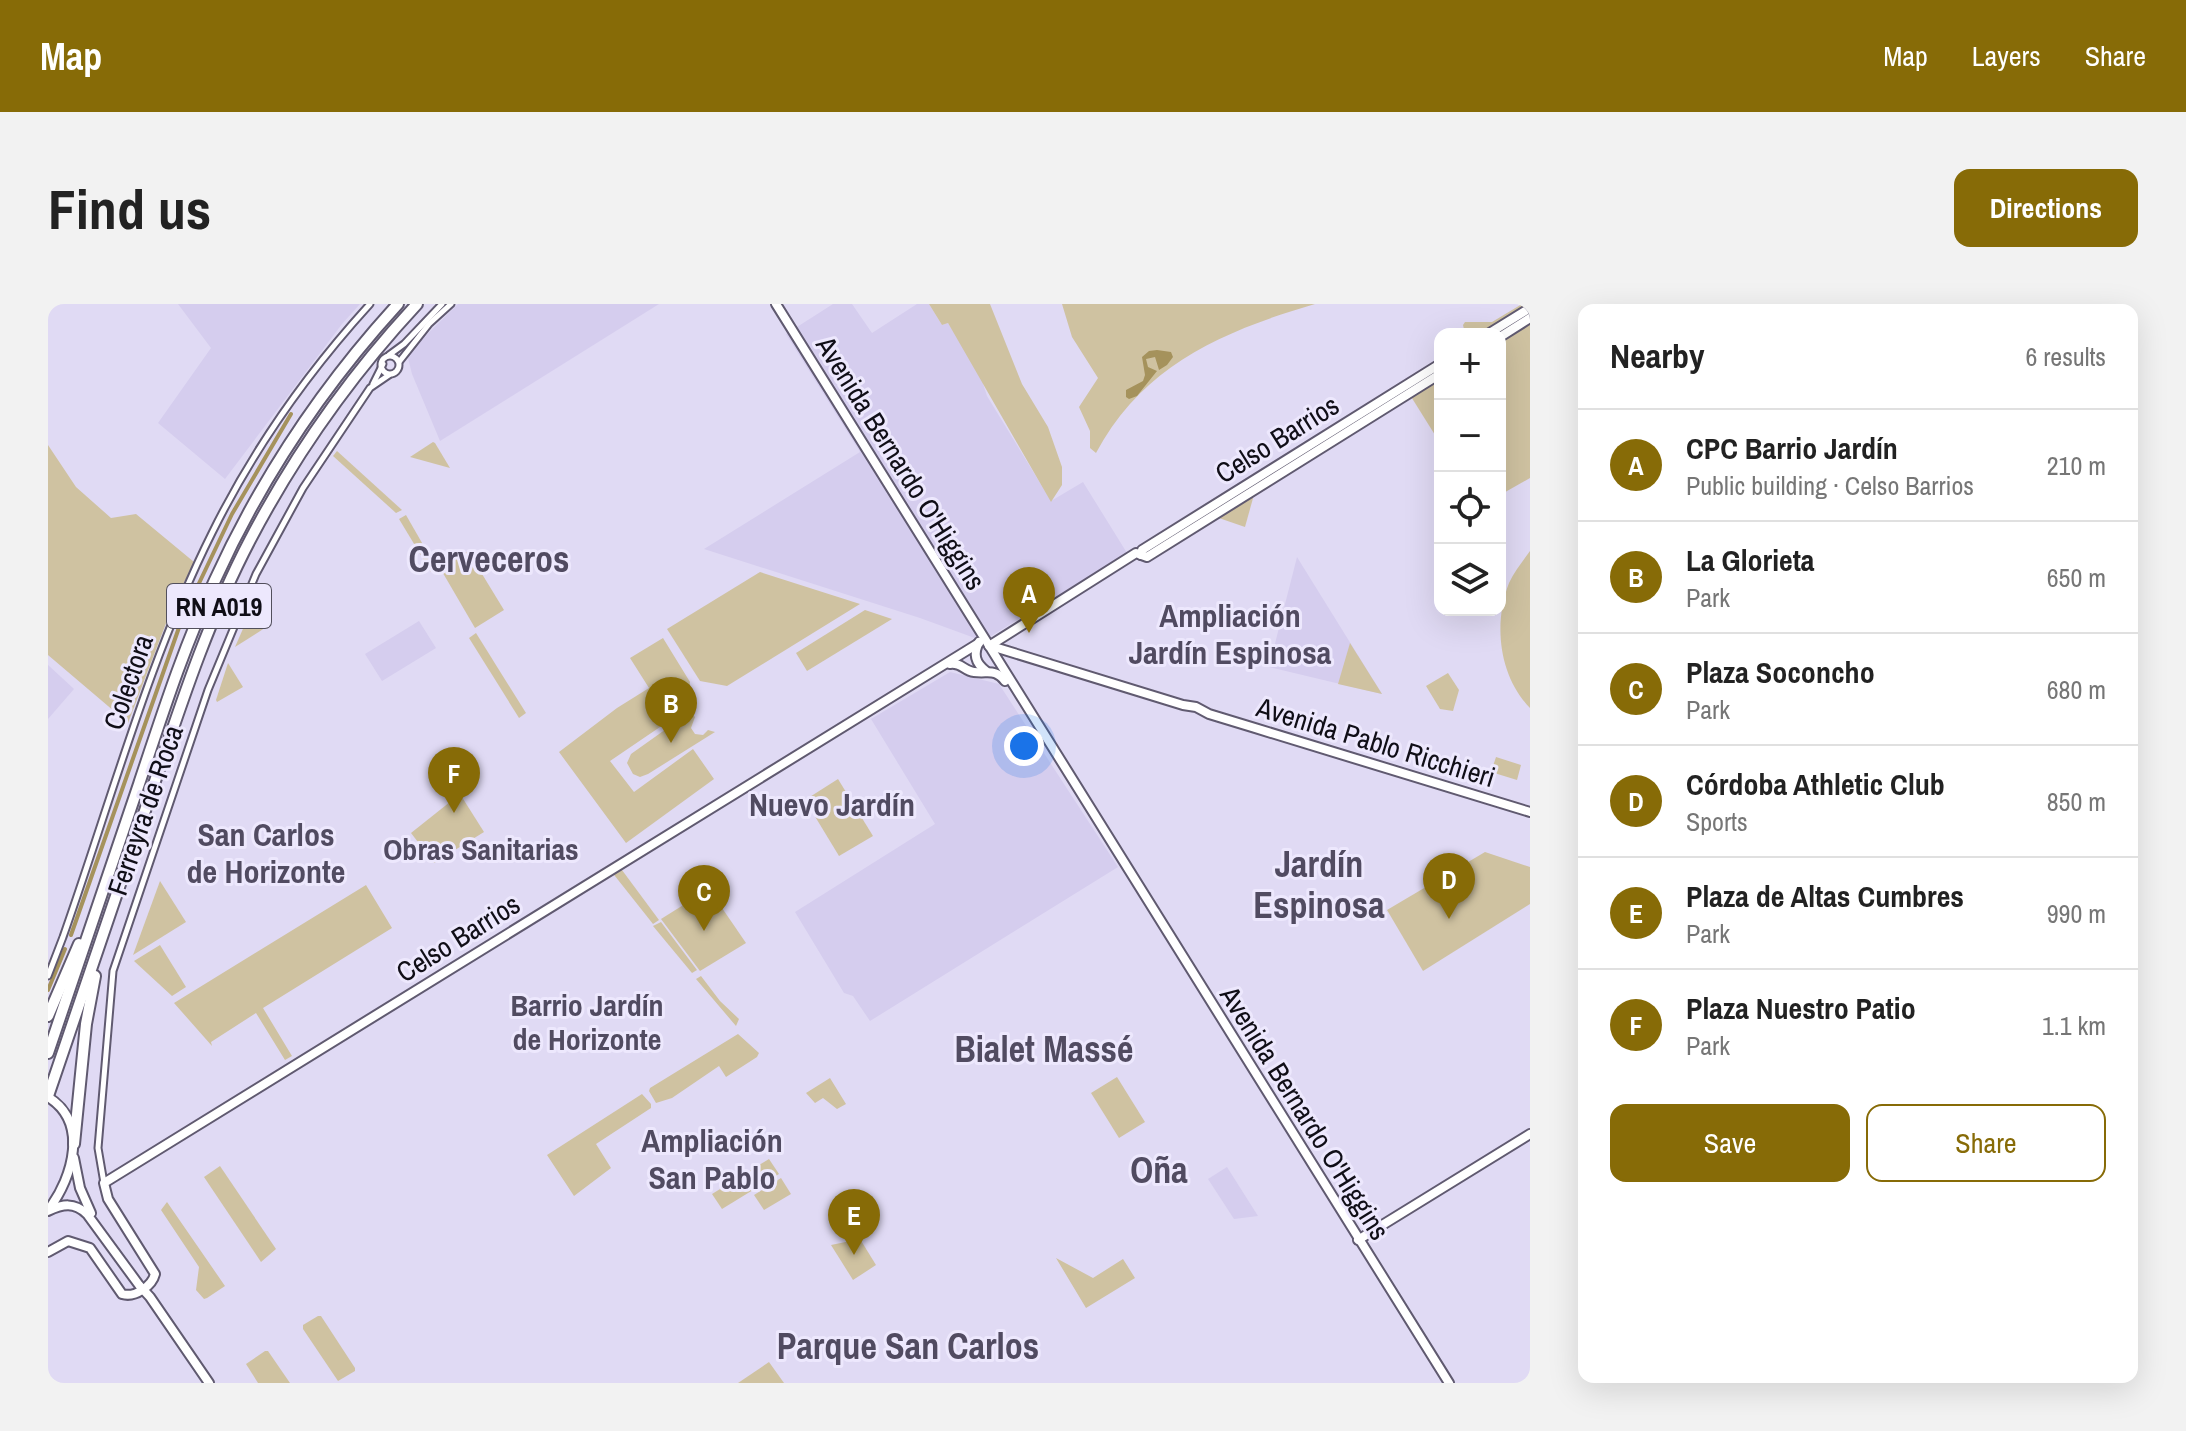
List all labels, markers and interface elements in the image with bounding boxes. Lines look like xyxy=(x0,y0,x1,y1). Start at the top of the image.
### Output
text: Map xyxy=(40,31,102,82)
text: Map xyxy=(1883,37,1928,75)
text: Layers xyxy=(1972,37,2041,75)
text: Share xyxy=(2085,37,2146,75)
button: Directions xyxy=(1954,169,2138,247)
text: Find us xyxy=(48,171,211,246)
street label: Avenida Bernardo O'Higgins xyxy=(807,328,995,597)
map controls xyxy=(1434,328,1506,616)
button: + xyxy=(1434,328,1506,400)
text: Nearby xyxy=(1610,333,1705,379)
text: 6 results xyxy=(2025,339,2106,374)
street label: Celso Barrios xyxy=(1208,386,1346,492)
button: − xyxy=(1434,400,1506,472)
text: CPC Barrio Jardín xyxy=(1686,428,1898,468)
text: A xyxy=(1628,448,1644,483)
text: 210 m xyxy=(2047,448,2106,483)
text: Public building · Celso Barrios xyxy=(1686,468,1974,503)
button: locate xyxy=(1434,472,1506,544)
district label: Cerveceros xyxy=(409,535,569,583)
text: La Glorieta xyxy=(1686,540,1815,580)
button: layers xyxy=(1434,544,1506,616)
text: B xyxy=(1628,560,1644,595)
text: 650 m xyxy=(2047,560,2106,595)
pin: A xyxy=(1003,567,1055,633)
text: Park xyxy=(1686,580,1730,615)
road number: RN A019 xyxy=(167,584,271,628)
district label: Ampliación Jardín Espinosa xyxy=(1129,594,1332,674)
street label: Colectora xyxy=(94,629,162,735)
text: Plaza Soconcho xyxy=(1686,652,1875,692)
text: C xyxy=(1628,672,1644,707)
text: 680 m xyxy=(2047,672,2106,707)
pin: B xyxy=(645,677,697,743)
street label: Avenida Pablo Ricchieri xyxy=(1251,687,1500,796)
text: Park xyxy=(1686,692,1730,727)
street label: Ferreyra de Roca xyxy=(98,720,192,900)
your location xyxy=(1004,726,1044,766)
pin: F xyxy=(428,747,480,813)
text: Córdoba Athletic Club xyxy=(1686,764,1945,804)
district label: Nuevo Jardín xyxy=(749,783,915,826)
text: D xyxy=(1628,784,1644,819)
text: 850 m xyxy=(2047,784,2106,819)
text: Sports xyxy=(1686,804,1748,839)
district label: San Carlos de Horizonte xyxy=(187,813,345,893)
district label: Obras Sanitarias xyxy=(383,829,579,869)
district label: Jardín Espinosa xyxy=(1253,840,1385,929)
pin: D xyxy=(1423,853,1475,919)
pin: C xyxy=(678,865,730,931)
text: Plaza de Altas Cumbres xyxy=(1686,876,1964,916)
street label: Celso Barrios xyxy=(389,885,527,991)
text: E xyxy=(1629,896,1643,931)
text: 990 m xyxy=(2047,896,2106,931)
text: Park xyxy=(1686,916,1730,951)
street label: Avenida Bernardo O'Higgins xyxy=(1211,978,1399,1247)
district label: Barrio Jardín de Horizonte xyxy=(510,985,664,1059)
text: Plaza Nuestro Patio xyxy=(1686,988,1916,1028)
text: F xyxy=(1629,1008,1643,1043)
text: 1.1 km xyxy=(2042,1008,2106,1043)
district label: Bialet Massé xyxy=(955,1025,1133,1073)
text: Park xyxy=(1686,1028,1730,1063)
button: Save xyxy=(1610,1104,1850,1182)
button: Share xyxy=(1866,1104,2106,1182)
district label: Ampliación San Pablo xyxy=(641,1119,783,1199)
district label: Oña xyxy=(1130,1146,1188,1194)
pin: E xyxy=(828,1189,880,1255)
district label: Parque San Carlos xyxy=(777,1322,1039,1370)

